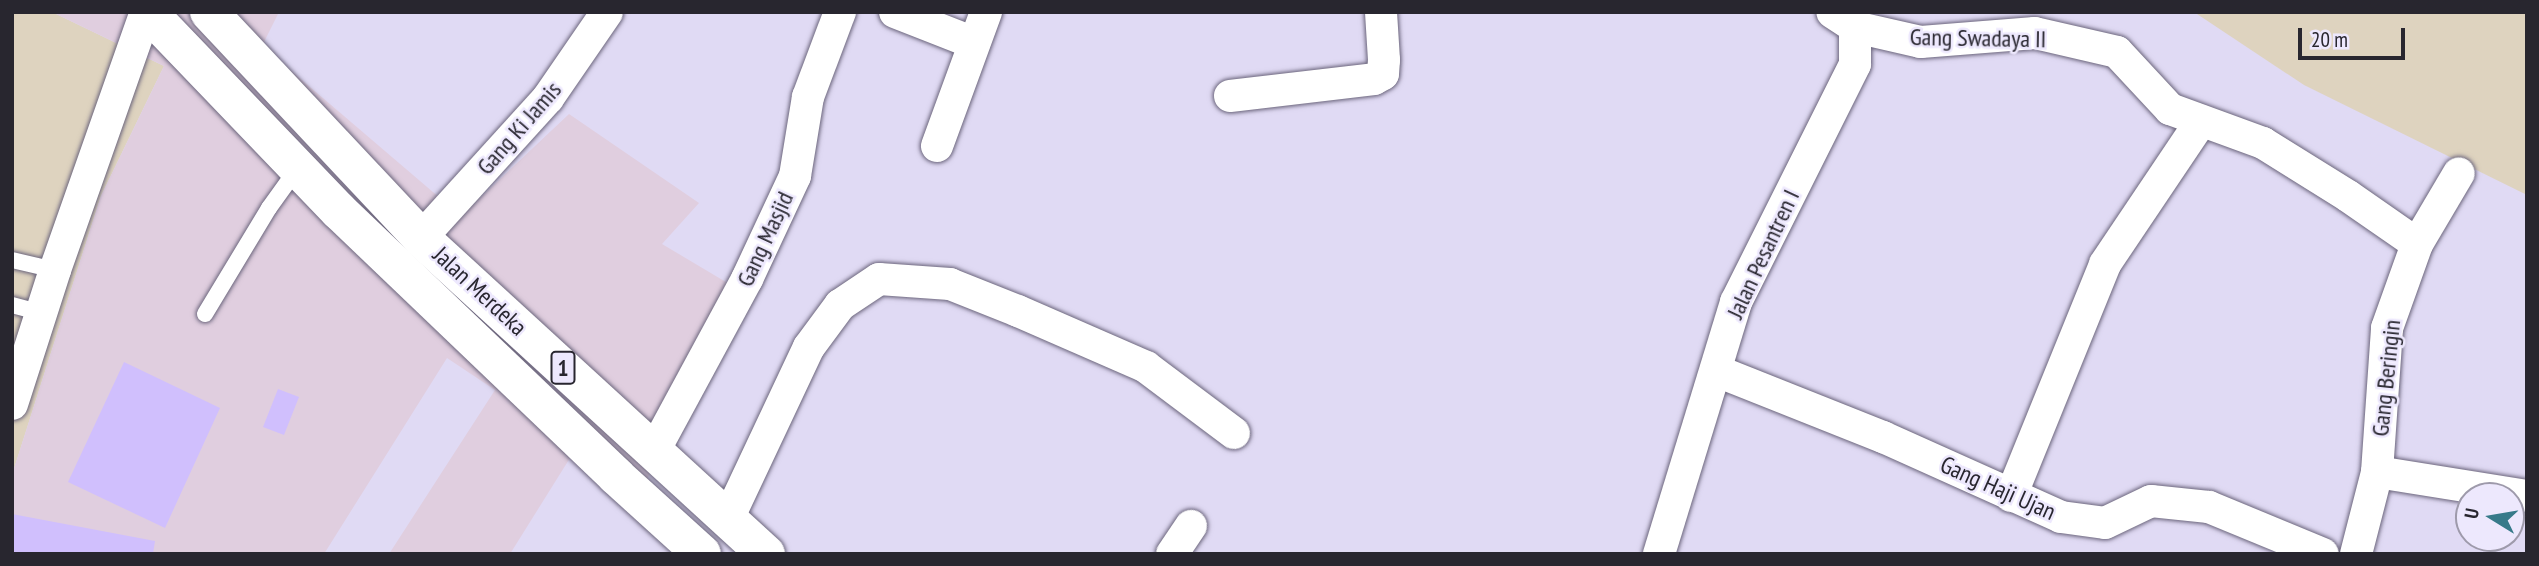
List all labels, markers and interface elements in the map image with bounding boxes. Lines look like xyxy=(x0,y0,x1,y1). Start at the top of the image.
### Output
scale bar xyxy=(2301,14,2408,58)
street label: Gang Swadaya II xyxy=(1910,22,2046,54)
text: 20 m xyxy=(2311,26,2348,53)
street label: Gang Ki Jamis xyxy=(471,76,567,180)
street label: Jalan Pesantren I xyxy=(1721,185,1805,323)
street label: Gang Masjid xyxy=(731,187,799,291)
street label: Jalan Merdeka xyxy=(427,241,533,341)
street label: Gang Beringin xyxy=(2366,318,2406,438)
road number: 1 xyxy=(549,348,577,388)
street label: Gang Haji Ujan xyxy=(1936,450,2060,526)
north arrow xyxy=(2455,482,2525,552)
text: U xyxy=(2459,506,2484,520)

